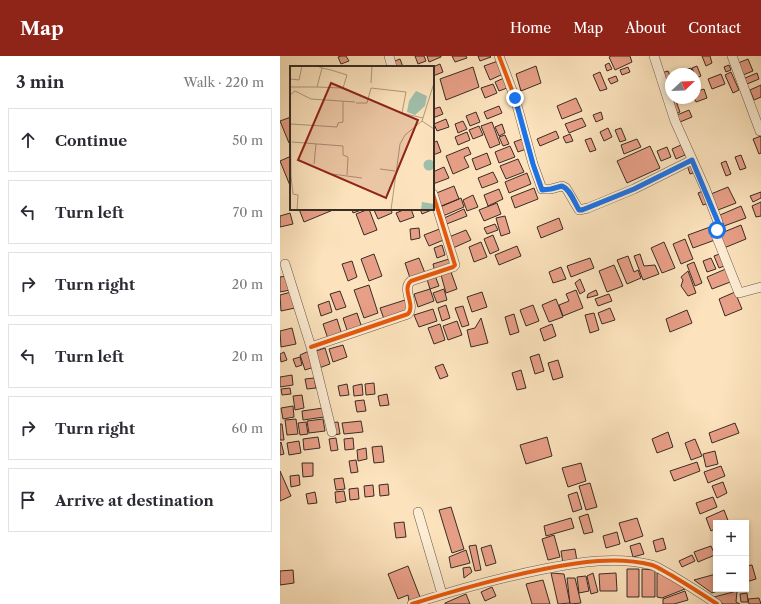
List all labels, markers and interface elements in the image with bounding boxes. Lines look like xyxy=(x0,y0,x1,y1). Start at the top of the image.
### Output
text: Map xyxy=(20,17,64,40)
text: Home xyxy=(510,19,551,37)
text: Map xyxy=(573,19,603,37)
text: About xyxy=(625,19,666,37)
text: Contact xyxy=(688,19,741,37)
inset map xyxy=(290,66,434,210)
north arrow xyxy=(665,68,701,104)
text: 3 min xyxy=(16,72,65,92)
text: Walk · 220 m xyxy=(184,74,264,90)
route end xyxy=(506,89,524,107)
icon: ahead xyxy=(17,129,39,151)
text: Continue xyxy=(55,131,127,150)
text: 50 m xyxy=(232,132,263,148)
icon: left xyxy=(17,201,39,223)
text: Turn left xyxy=(55,203,124,222)
text: 70 m xyxy=(233,204,263,220)
route start xyxy=(708,221,726,239)
icon: right xyxy=(17,273,39,295)
text: Turn right xyxy=(55,275,135,294)
text: 20 m xyxy=(232,276,263,292)
icon: left xyxy=(17,345,39,367)
text: Turn left xyxy=(55,347,124,366)
text: 20 m xyxy=(232,348,263,364)
icon: right xyxy=(17,417,39,439)
text: Turn right xyxy=(55,419,135,438)
text: 60 m xyxy=(232,420,263,436)
icon: arrive xyxy=(17,489,39,511)
text: Arrive at destination xyxy=(55,491,214,510)
map controls xyxy=(713,520,749,592)
button: + xyxy=(713,520,749,556)
button: − xyxy=(713,556,749,592)

